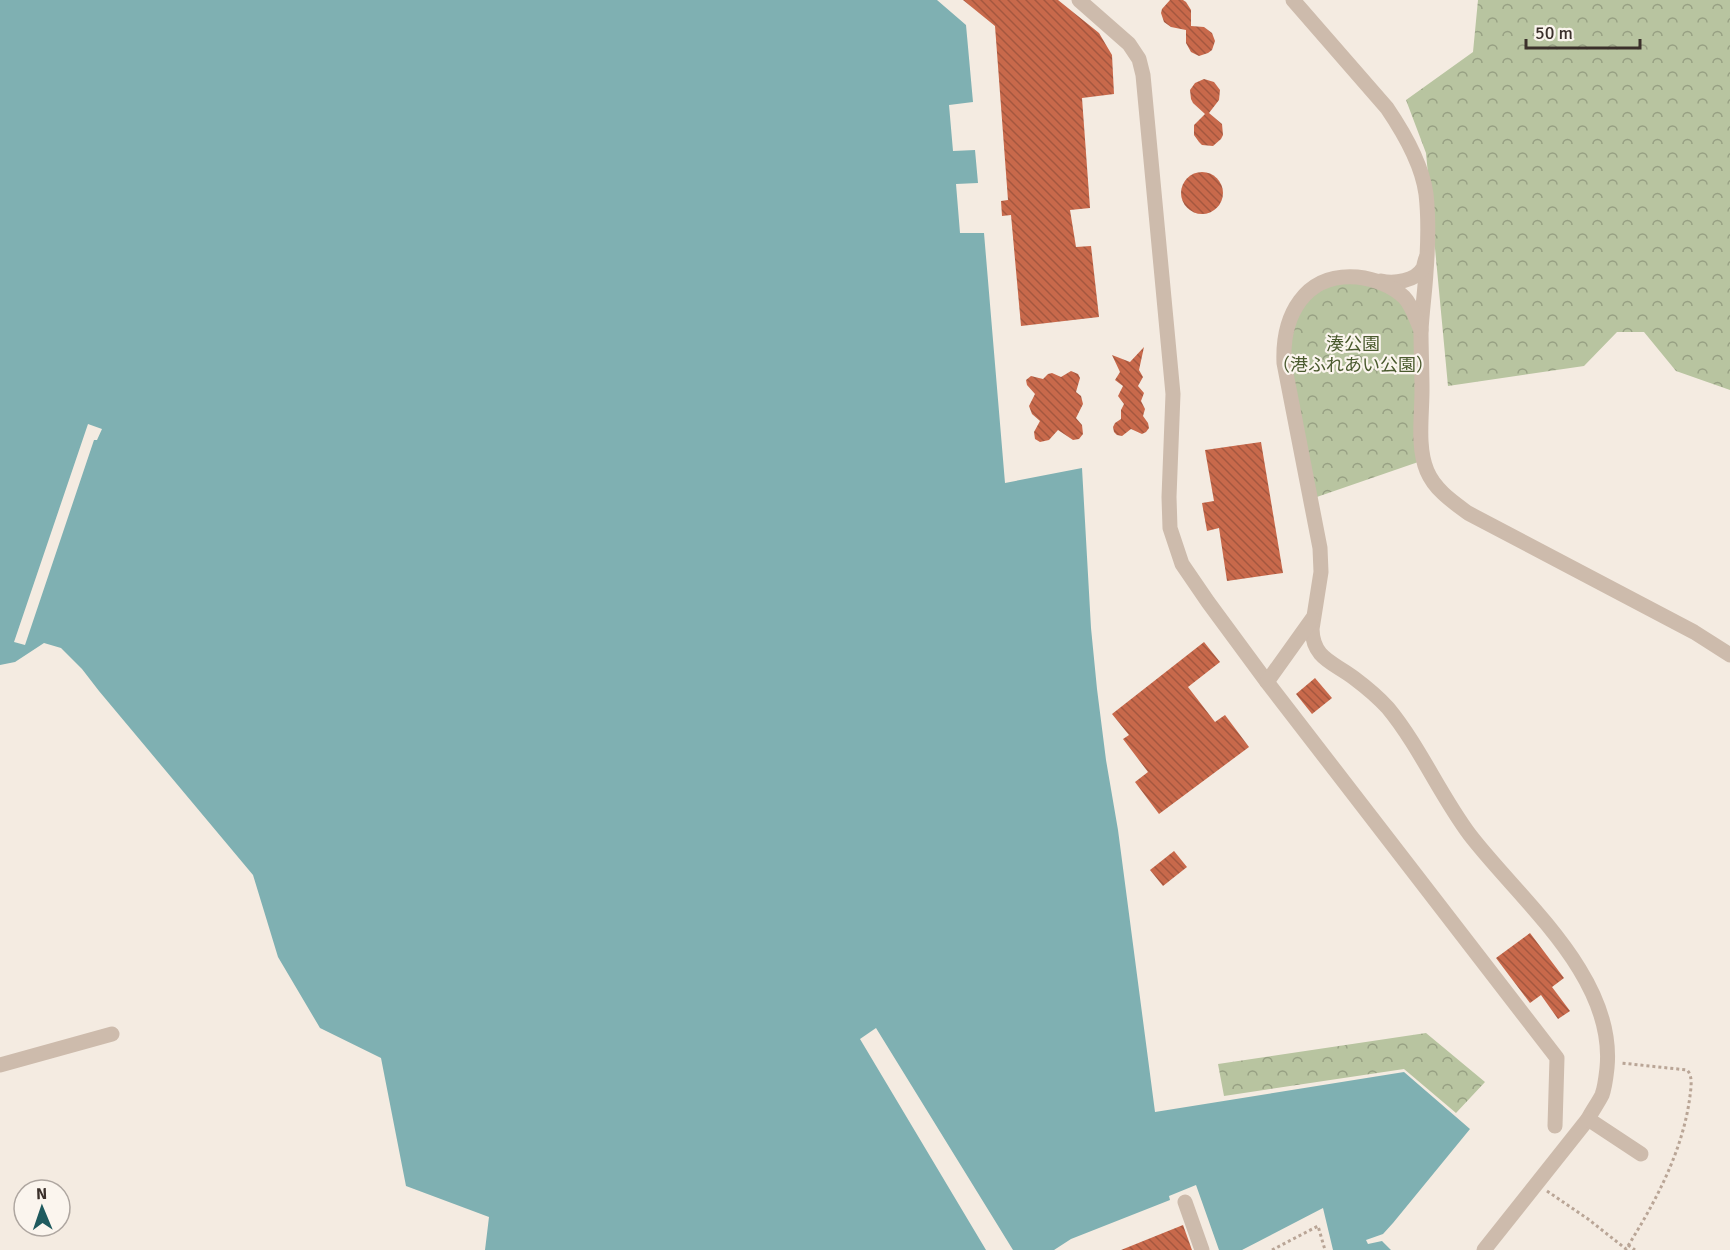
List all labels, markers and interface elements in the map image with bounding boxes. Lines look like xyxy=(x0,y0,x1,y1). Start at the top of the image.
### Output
scale bar xyxy=(1526,12,1640,50)
text: 50 m xyxy=(1535,22,1573,44)
park label: 湊公園 （港ふれあい公園） xyxy=(1272,333,1434,376)
north arrow xyxy=(12,1178,72,1238)
text: N xyxy=(36,1184,47,1204)

